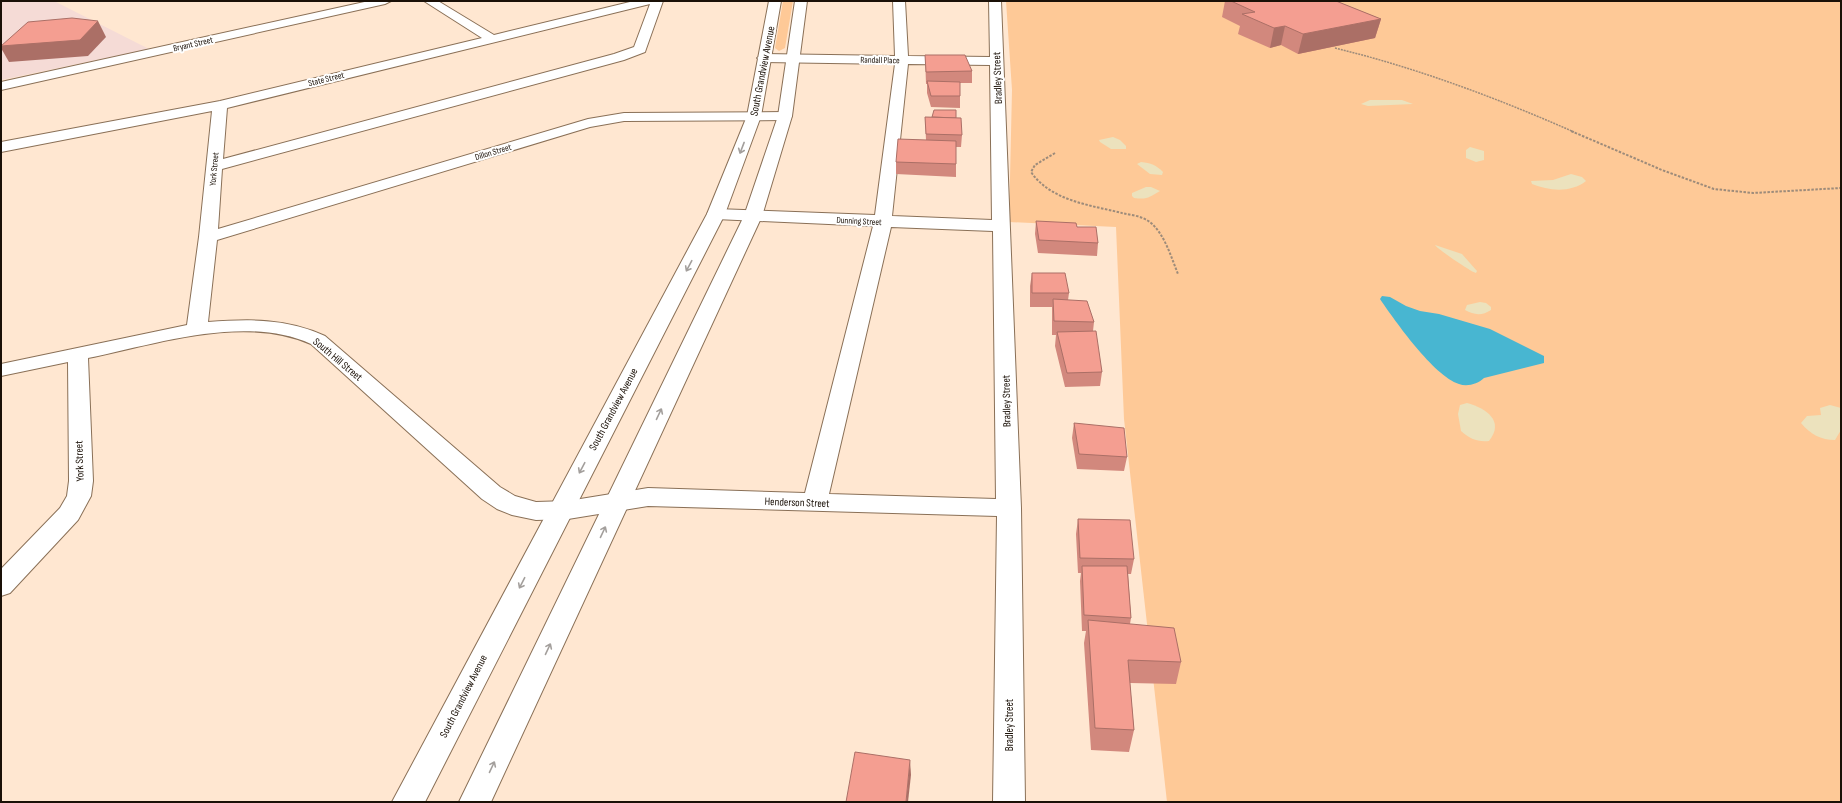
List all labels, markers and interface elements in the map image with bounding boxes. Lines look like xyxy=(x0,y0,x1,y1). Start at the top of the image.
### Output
street label: South Grandview Avenue xyxy=(747,25,778,117)
street label: Bryant Street xyxy=(172,35,214,54)
street label: Bradley Street xyxy=(990,51,1005,104)
street label: Randall Place xyxy=(860,55,900,66)
street label: State Street xyxy=(307,70,346,89)
one-way arrow xyxy=(737,141,745,153)
street label: Dillon Street xyxy=(474,142,513,163)
street label: York Street xyxy=(208,152,221,186)
street label: Dunning Street xyxy=(836,215,882,228)
one-way arrow xyxy=(685,260,692,272)
street label: South Hill Street xyxy=(310,335,365,384)
street label: South Grandview Avenue xyxy=(586,366,641,453)
street label: Bradley Street xyxy=(1000,374,1013,427)
one-way arrow xyxy=(656,409,663,421)
street label: York Street xyxy=(72,440,87,482)
one-way arrow xyxy=(578,462,586,474)
street label: Henderson Street xyxy=(764,495,830,510)
one-way arrow xyxy=(600,526,607,538)
one-way arrow xyxy=(518,577,525,589)
one-way arrow xyxy=(545,644,552,656)
street label: South Grandview Avenue xyxy=(437,653,490,740)
street label: Bradley Street xyxy=(1003,698,1016,751)
one-way arrow xyxy=(489,761,496,773)

